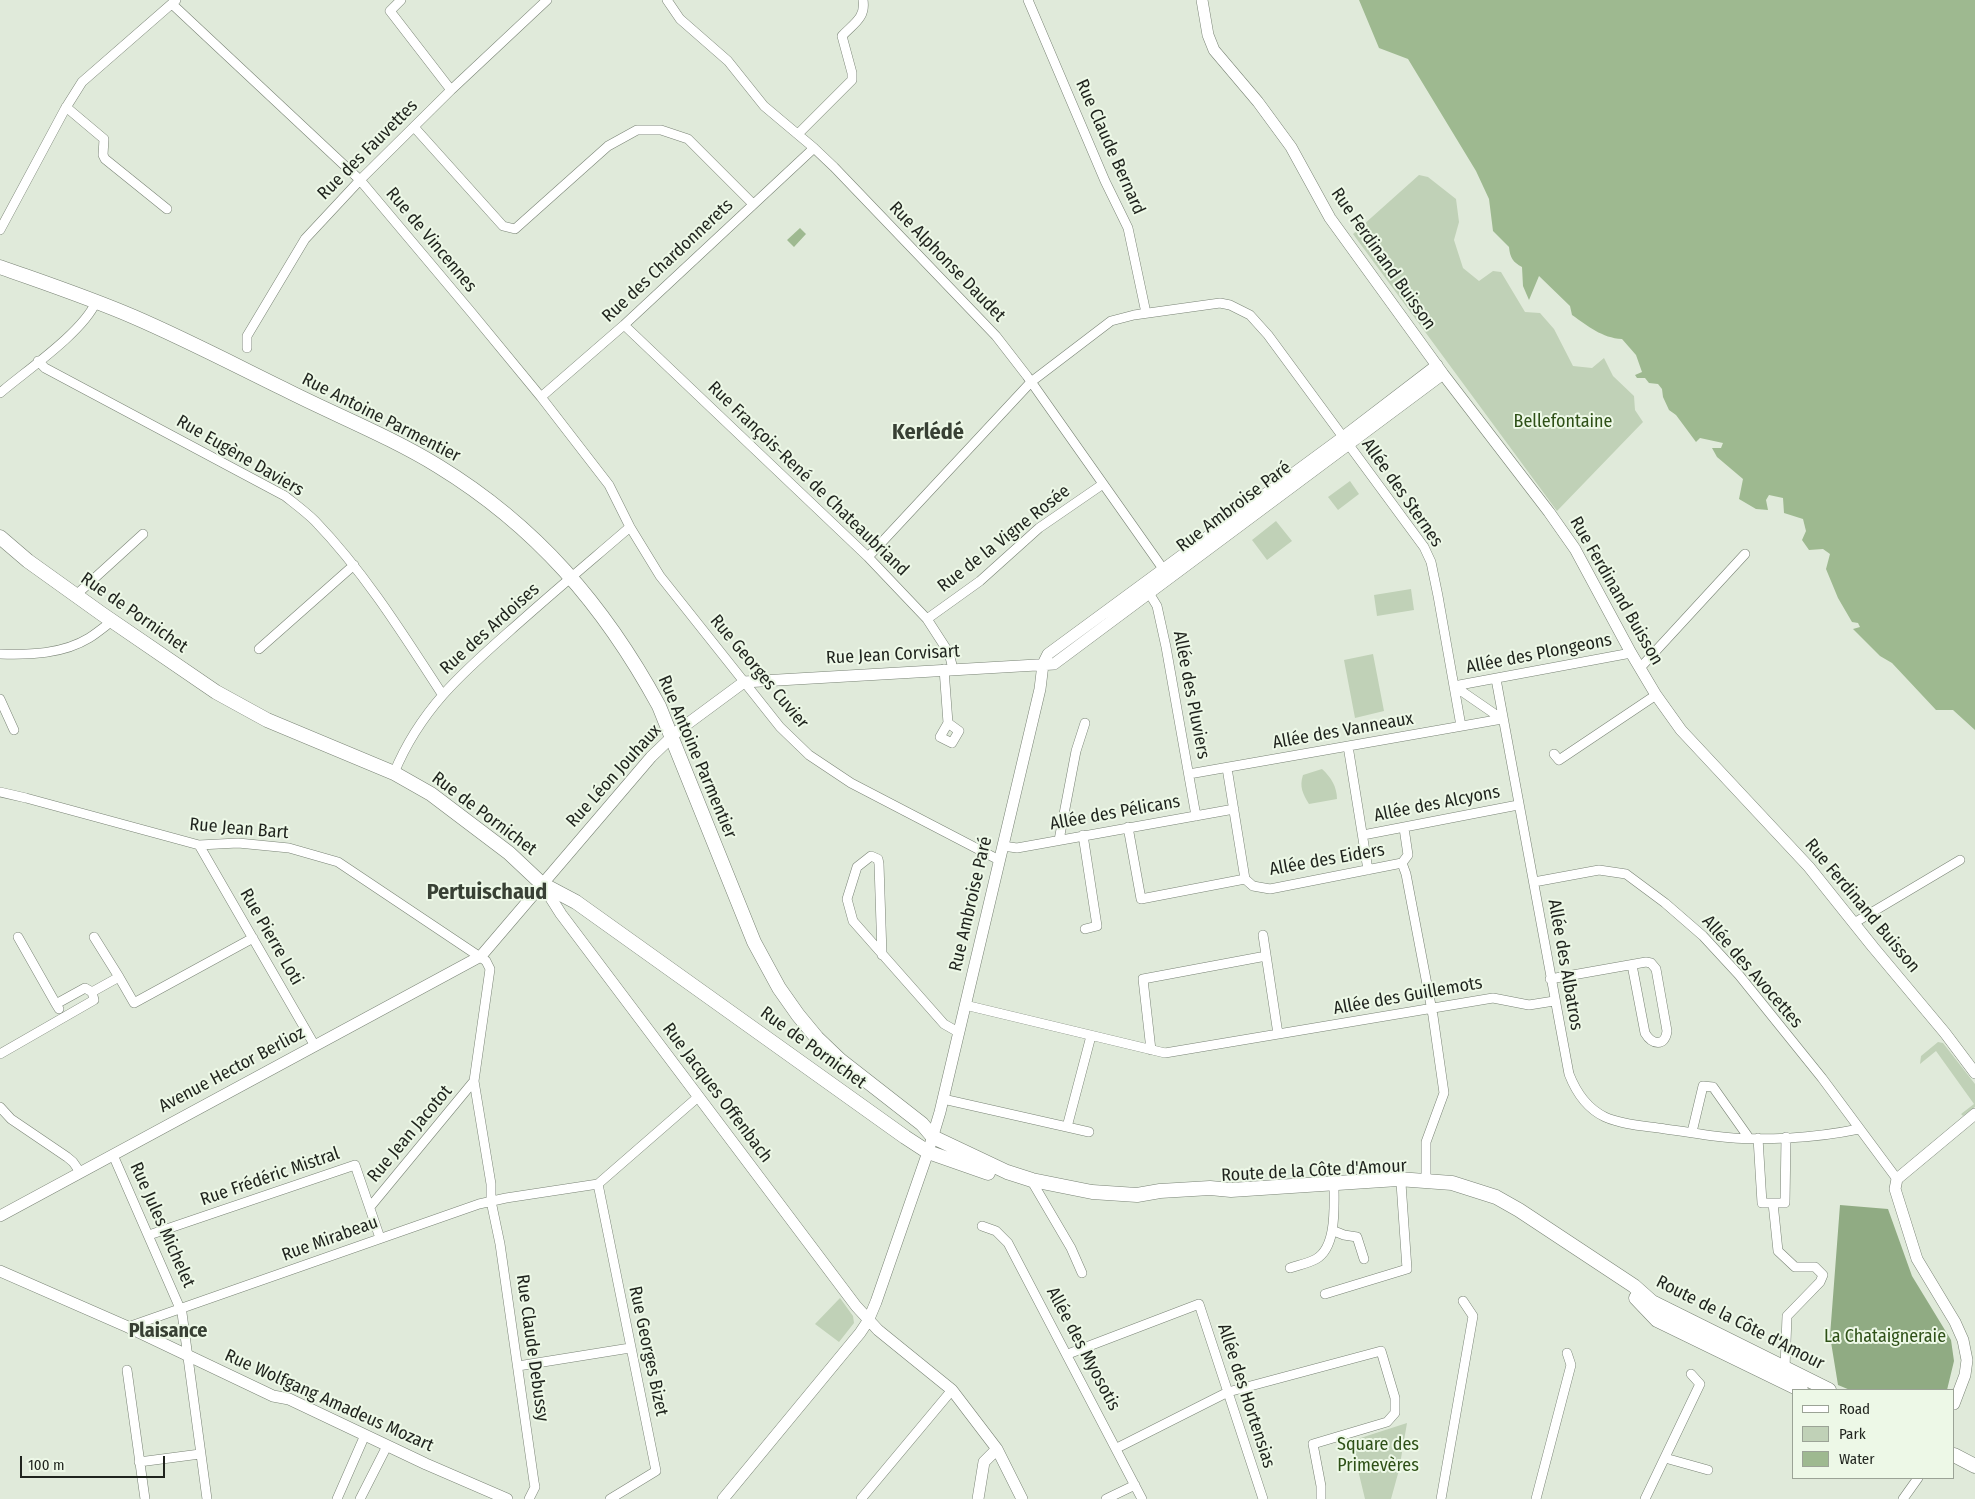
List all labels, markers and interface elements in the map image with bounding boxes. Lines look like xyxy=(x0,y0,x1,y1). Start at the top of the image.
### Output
street label: Rue Claude Bernard xyxy=(1070,76,1150,218)
street label: Rue des Fauvettes xyxy=(313,95,423,205)
street label: Rue de Vincennes xyxy=(381,183,481,297)
street label: Rue Ferdinand Buisson xyxy=(1326,184,1440,334)
street label: Rue des Chardonnerets xyxy=(598,195,738,327)
street label: Rue Alphonse Daudet xyxy=(884,198,1010,326)
street label: Rue Antoine Parmentier xyxy=(298,369,464,467)
street label: Rue François-René de Chateaubriand xyxy=(703,377,913,581)
street label: Rue Eugène Daviers xyxy=(172,411,308,501)
park label: Bellefontaine xyxy=(1514,411,1612,433)
district label: Kerlédé xyxy=(892,420,964,446)
street label: Allée des Sternes xyxy=(1357,435,1447,551)
street label: Rue Ambroise Paré xyxy=(1172,457,1296,557)
street label: Rue de la Vigne Rosée xyxy=(933,481,1075,597)
street label: Rue Ferdinand Buisson xyxy=(1565,513,1667,669)
street label: Rue de Pornichet xyxy=(76,568,192,658)
street label: Rue des Ardoises xyxy=(436,579,544,679)
street label: Rue Georges Cuvier xyxy=(705,611,813,733)
street label: Allée des Pluviers xyxy=(1168,629,1214,761)
street label: Allée des Plongeons xyxy=(1464,629,1614,679)
street label: Rue Jean Corvisart xyxy=(825,641,961,669)
street label: Rue Antoine Parmentier xyxy=(653,672,741,842)
street label: Allée des Vanneaux xyxy=(1271,708,1415,754)
street label: Rue Léon Jouhaux xyxy=(562,720,666,832)
street label: Rue de Pornichet xyxy=(427,768,541,860)
street label: Allée des Alcyons xyxy=(1372,781,1502,827)
street label: Allée des Pélicans xyxy=(1048,791,1182,835)
street label: Rue Jean Bart xyxy=(189,814,289,844)
street label: Rue Ambroise Paré xyxy=(945,834,997,974)
street label: Rue Ferdinand Buisson xyxy=(1800,835,1924,977)
street label: Allée des Eiders xyxy=(1268,839,1386,881)
district label: Pertuischaud xyxy=(427,880,547,906)
street label: Rue Pierre Loti xyxy=(235,885,307,989)
street label: Allée des Albatros xyxy=(1543,898,1587,1032)
street label: Allée des Avocettes xyxy=(1697,911,1807,1033)
street label: Allée des Guillemots xyxy=(1332,972,1484,1020)
street label: Rue de Pornichet xyxy=(756,1002,870,1094)
street label: Rue Jacques Offenbach xyxy=(657,1019,777,1167)
street label: Avenue Hector Berlioz xyxy=(155,1022,309,1118)
street label: Rue Jean Jacotot xyxy=(363,1081,457,1187)
street label: Rue Frédéric Mistral xyxy=(198,1143,342,1211)
street label: Route de la Côte d'Amour xyxy=(1221,1155,1407,1187)
street label: Rue Jules Michelet xyxy=(125,1159,199,1291)
street label: Rue Mirabeau xyxy=(279,1212,381,1266)
street label: Route de la Côte d'Amour xyxy=(1652,1271,1828,1375)
street label: Rue Claude Debussy xyxy=(511,1273,553,1423)
street label: Rue Georges Bizet xyxy=(624,1284,672,1418)
street label: Allée des Myosotis xyxy=(1041,1284,1125,1414)
district label: Plaisance xyxy=(129,1319,207,1343)
street label: Allée des Hortensias xyxy=(1212,1321,1280,1471)
park label: La Chataigneraie xyxy=(1824,1326,1946,1348)
street label: Rue Wolfgang Amadeus Mozart xyxy=(221,1345,437,1457)
legend xyxy=(1792,1389,1955,1479)
text: Road xyxy=(1839,1400,1870,1418)
text: Park xyxy=(1839,1425,1866,1443)
park label: Square des Primevères xyxy=(1337,1434,1419,1476)
scale bar xyxy=(22,1446,168,1478)
text: Water xyxy=(1839,1450,1874,1468)
text: 100 m xyxy=(28,1456,65,1474)

